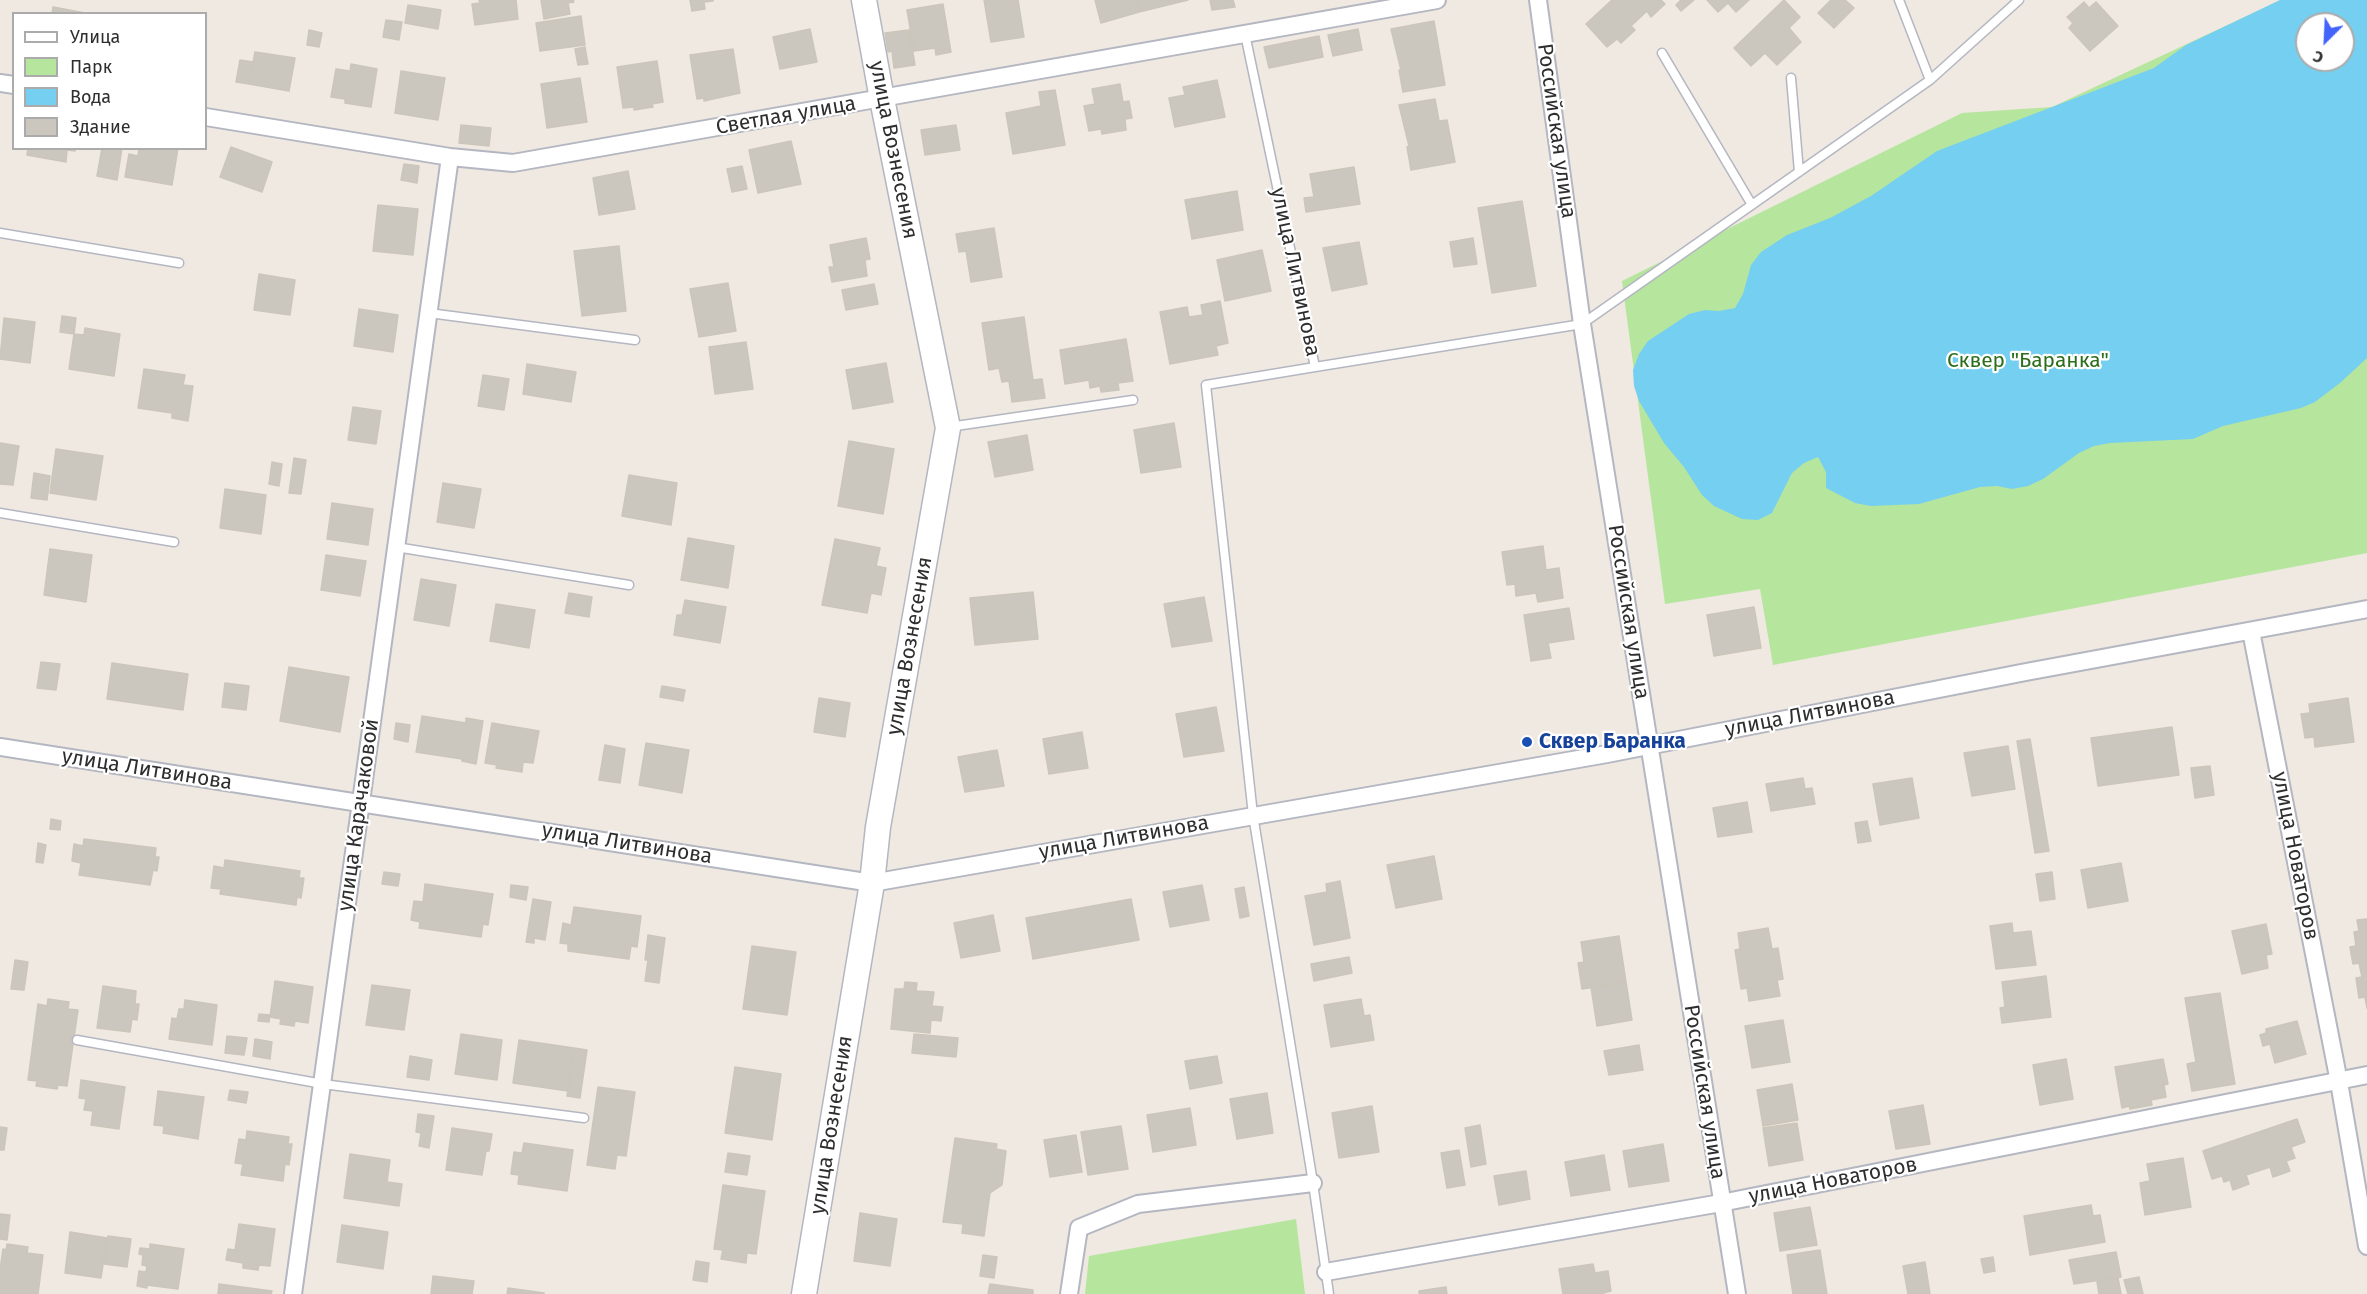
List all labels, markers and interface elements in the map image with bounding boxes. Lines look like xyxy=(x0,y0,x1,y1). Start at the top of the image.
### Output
legend xyxy=(12,12,207,150)
north arrow xyxy=(2295,12,2355,72)
text: Улица xyxy=(70,26,120,48)
street label: Российская улица xyxy=(1531,42,1581,220)
text: С xyxy=(2310,47,2326,68)
text: Парк xyxy=(70,56,112,78)
street label: улица Вознесения xyxy=(863,59,923,241)
text: Вода xyxy=(70,86,111,108)
street label: Светлая улица xyxy=(714,91,858,141)
text: Здание xyxy=(70,116,131,138)
street label: улица Литвинова xyxy=(1265,185,1325,359)
park label: Сквер "Баранка" xyxy=(1947,348,2109,374)
street label: Российская улица xyxy=(1602,523,1654,701)
street label: улица Вознесения xyxy=(882,555,938,737)
street label: улица Литвинова xyxy=(1723,685,1897,743)
street label: улица Карачаковой xyxy=(333,717,385,913)
place label: Сквер Баранка xyxy=(1539,729,1686,755)
marker: Сквер Баранка xyxy=(1520,735,1534,749)
street label: улица Литвинова xyxy=(60,744,234,796)
street label: улица Новаторов xyxy=(2266,770,2324,942)
street label: улица Литвинова xyxy=(1037,811,1211,865)
street label: улица Литвинова xyxy=(540,818,714,870)
street label: Российская улица xyxy=(1678,1003,1730,1181)
street label: улица Вознесения xyxy=(805,1034,859,1216)
street label: улица Новаторов xyxy=(1747,1152,1919,1210)

